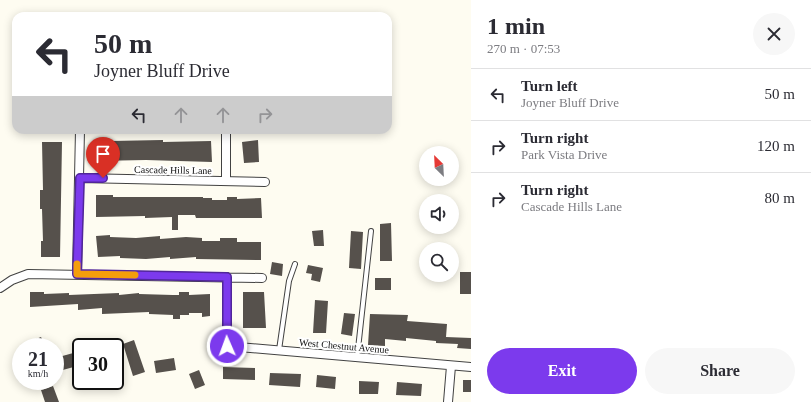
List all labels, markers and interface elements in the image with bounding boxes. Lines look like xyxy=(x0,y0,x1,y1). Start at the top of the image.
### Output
text: 1 min xyxy=(487,13,545,39)
button: close xyxy=(753,13,795,55)
icon: left xyxy=(28,28,80,80)
text: 50 m xyxy=(94,28,152,59)
text: 270 m · 07:53 xyxy=(487,41,560,56)
text: Joyner Bluff Drive xyxy=(94,61,230,81)
text: Turn left xyxy=(521,78,578,94)
icon: left xyxy=(487,84,509,106)
text: 50 m xyxy=(765,86,795,102)
text: Joyner Bluff Drive xyxy=(521,95,619,110)
icon: left xyxy=(128,104,150,126)
icon: ahead xyxy=(170,104,192,126)
icon: ahead xyxy=(212,104,234,126)
icon: right xyxy=(254,104,276,126)
text: Turn right xyxy=(521,130,588,146)
icon: right xyxy=(487,136,509,158)
pin xyxy=(86,137,120,178)
text: 120 m xyxy=(757,138,795,154)
icon: arrive xyxy=(92,143,114,165)
north arrow xyxy=(419,146,459,186)
map controls xyxy=(419,146,459,282)
text: Park Vista Drive xyxy=(521,147,607,162)
street label: Cascade Hills Lane xyxy=(134,164,213,176)
text: Turn right xyxy=(521,182,588,198)
icon: right xyxy=(487,188,509,210)
text: 80 m xyxy=(765,190,795,206)
button: sound xyxy=(419,194,459,234)
text: Cascade Hills Lane xyxy=(521,199,622,214)
button: search xyxy=(419,242,459,282)
position arrow xyxy=(206,325,248,367)
street label: West Chestnut Avenue xyxy=(299,337,390,355)
speed limit sign: 30 xyxy=(72,338,124,390)
text: 21 xyxy=(28,348,48,370)
button: Exit xyxy=(487,348,637,394)
button: Share xyxy=(645,348,795,394)
text: km/h xyxy=(28,368,48,379)

